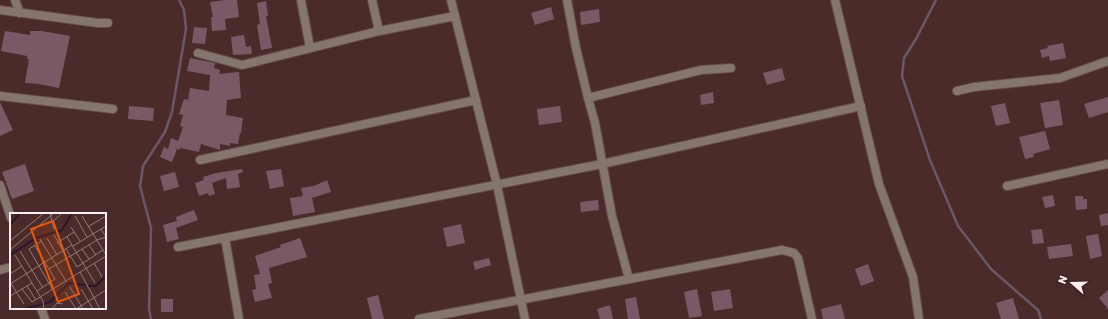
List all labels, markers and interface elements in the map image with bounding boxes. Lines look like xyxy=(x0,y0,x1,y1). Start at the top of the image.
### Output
inset map xyxy=(10,213,106,309)
north arrow xyxy=(1052,263,1092,303)
text: N xyxy=(1056,274,1071,286)

